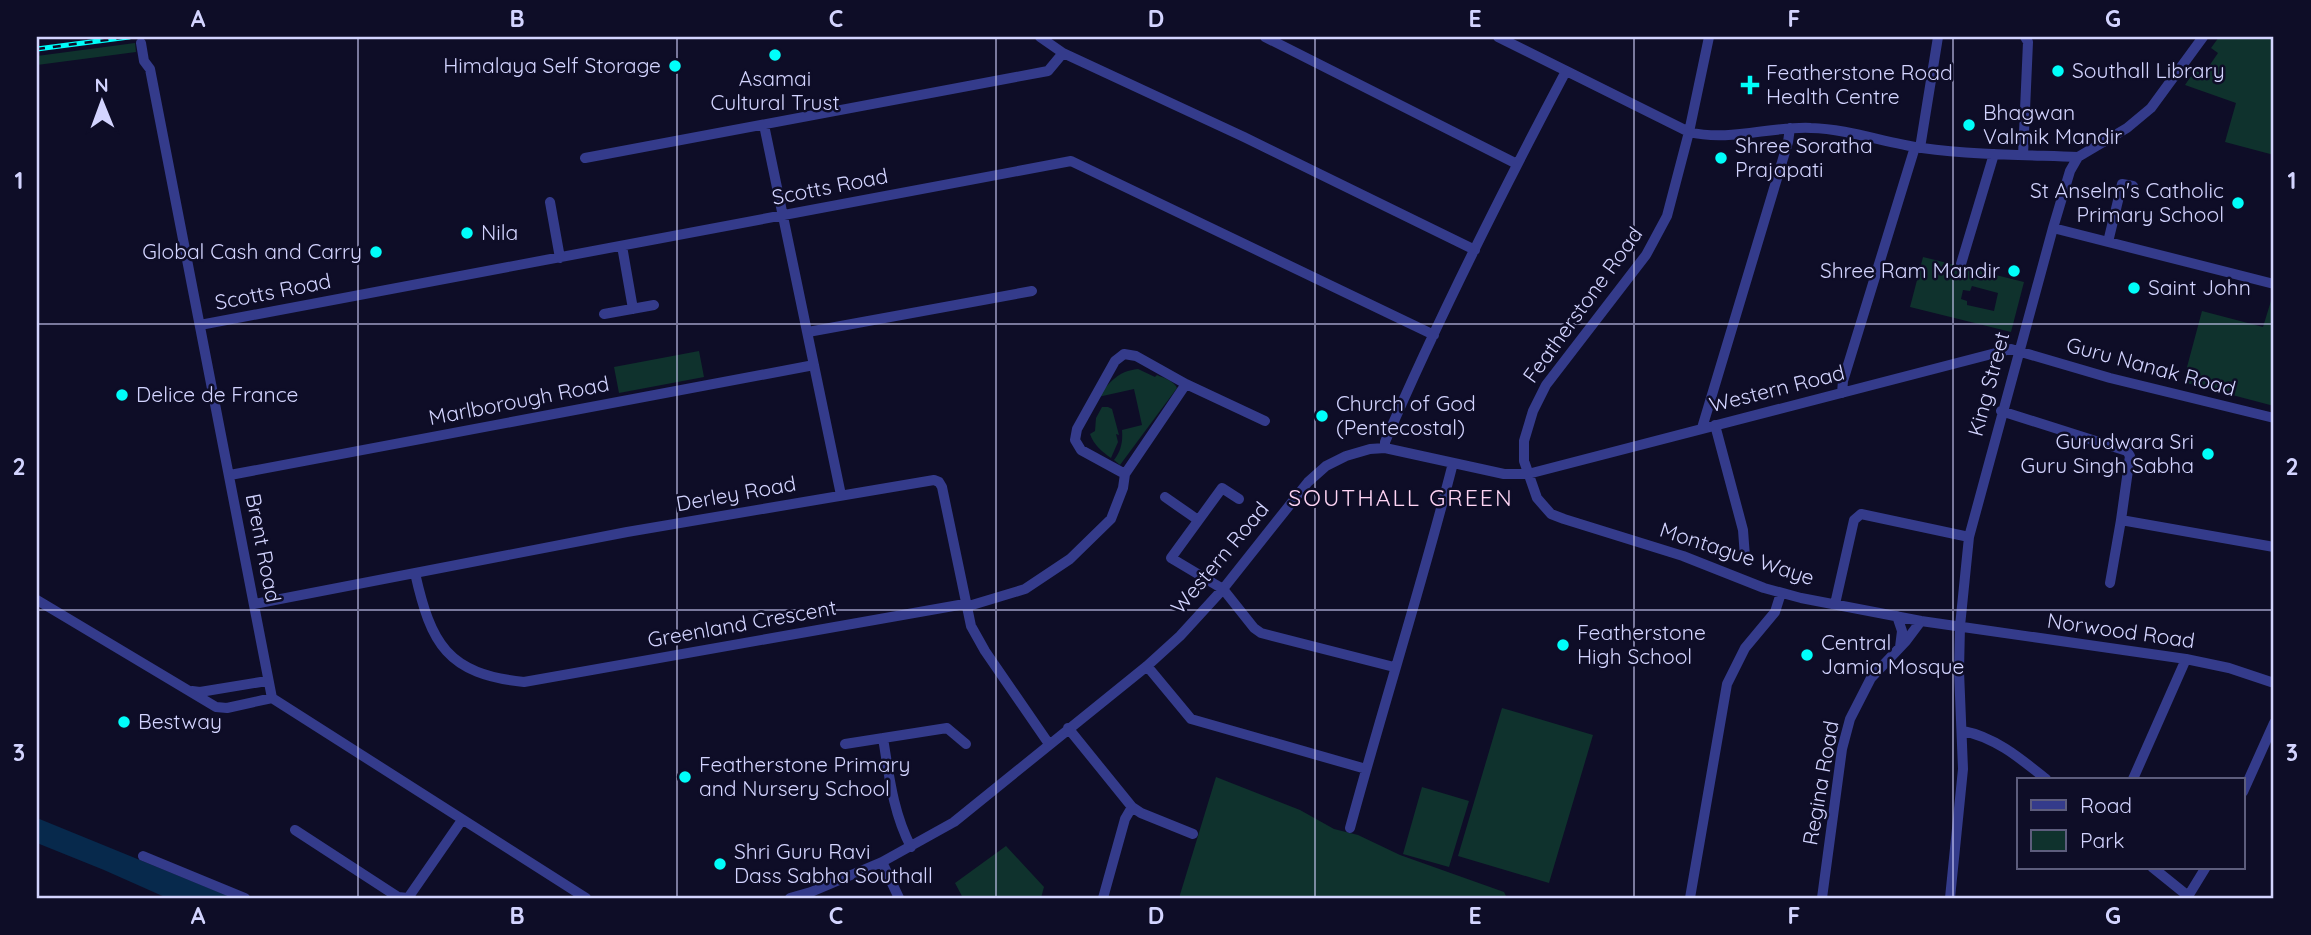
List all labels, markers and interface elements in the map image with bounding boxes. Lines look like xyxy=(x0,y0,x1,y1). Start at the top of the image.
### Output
text: A xyxy=(191,4,206,33)
text: B xyxy=(509,4,525,33)
text: C xyxy=(829,4,843,33)
text: D xyxy=(1148,4,1164,33)
text: E xyxy=(1468,4,1482,33)
text: F xyxy=(1788,4,1800,33)
text: G xyxy=(2105,4,2121,33)
marker: Asamai Cultural Trust xyxy=(767,47,783,63)
place label: Himalaya Self Storage xyxy=(443,52,661,78)
place label: Southall Library xyxy=(2072,57,2225,83)
marker: Himalaya Self Storage xyxy=(667,58,683,74)
place label: Featherstone Road Health Centre xyxy=(1766,59,1953,109)
marker: Southall Library xyxy=(2050,63,2066,79)
place label: Asamai Cultural Trust xyxy=(710,65,840,115)
north arrow xyxy=(66,66,136,136)
text: N xyxy=(95,73,109,97)
marker: Featherstone Road Health Centre xyxy=(1740,75,1760,95)
place label: Bhagwan Valmik Mandir xyxy=(1983,99,2122,149)
marker: Bhagwan Valmik Mandir xyxy=(1961,117,1977,133)
place label: Shree Soratha Prajapati xyxy=(1735,132,1873,182)
marker: Shree Soratha Prajapati xyxy=(1713,150,1729,166)
street label: Scotts Road xyxy=(770,162,890,210)
text: 1 xyxy=(15,166,23,195)
text: 1 xyxy=(2288,166,2296,195)
place label: St Anselm's Catholic Primary School xyxy=(2030,177,2224,227)
marker: St Anselm's Catholic Primary School xyxy=(2230,195,2246,211)
place label: Nila xyxy=(481,219,518,245)
street label: Featherstone Road xyxy=(1517,221,1648,388)
marker: Nila xyxy=(459,225,475,241)
place label: Global Cash and Carry xyxy=(142,238,362,264)
marker: Global Cash and Carry xyxy=(368,244,384,260)
place label: Shree Ram Mandir xyxy=(1820,257,2000,283)
marker: Shree Ram Mandir xyxy=(2006,263,2022,279)
street label: Scotts Road xyxy=(213,267,333,315)
place label: Saint John xyxy=(2148,274,2251,300)
marker: Saint John xyxy=(2126,280,2142,296)
street label: King Street xyxy=(1962,329,2014,439)
street label: Guru Nanak Road xyxy=(2064,331,2239,401)
street label: Western Road xyxy=(1706,359,1847,417)
street label: Marlborough Road xyxy=(426,370,611,430)
place label: Delice de France xyxy=(136,381,298,407)
marker: Delice de France xyxy=(114,387,130,403)
place label: Church of God (Pentecostal) xyxy=(1336,390,1476,440)
marker: Church of God (Pentecostal) xyxy=(1314,408,1330,424)
place label: Gurudwara Sri Guru Singh Sabha xyxy=(2021,428,2194,478)
marker: Gurudwara Sri Guru Singh Sabha xyxy=(2200,446,2216,462)
text: 2 xyxy=(12,452,26,481)
text: 2 xyxy=(2285,452,2299,481)
street label: Derley Road xyxy=(674,470,798,516)
district label: SOUTHALL GREEN xyxy=(1288,483,1514,512)
street label: Brent Road xyxy=(241,491,287,604)
street label: Western Road xyxy=(1165,496,1274,619)
street label: Montague Waye xyxy=(1657,516,1818,590)
street label: Greenland Crescent xyxy=(645,594,838,652)
street label: Norwood Road xyxy=(2046,607,2197,653)
place label: Featherstone High School xyxy=(1577,619,1706,669)
place label: Central Jamia Mosque xyxy=(1821,629,1964,679)
marker: Featherstone High School xyxy=(1555,637,1571,653)
marker: Central Jamia Mosque xyxy=(1799,647,1815,663)
place label: Bestway xyxy=(138,708,222,734)
marker: Bestway xyxy=(116,714,132,730)
street label: Regina Road xyxy=(1796,719,1844,847)
text: 3 xyxy=(13,738,25,767)
text: 3 xyxy=(2286,738,2298,767)
place label: Featherstone Primary and Nursery School xyxy=(699,751,911,801)
marker: Featherstone Primary and Nursery School xyxy=(677,769,693,785)
legend xyxy=(2017,778,2244,869)
text: Road xyxy=(2080,792,2132,818)
text: Park xyxy=(2080,827,2124,853)
place label: Shri Guru Ravi Dass Sabha Southall xyxy=(734,838,933,888)
marker: Shri Guru Ravi Dass Sabha Southall xyxy=(712,856,728,872)
text: A xyxy=(191,901,206,930)
text: B xyxy=(509,901,525,930)
text: C xyxy=(829,901,843,930)
text: D xyxy=(1148,901,1164,930)
text: E xyxy=(1468,901,1482,930)
text: F xyxy=(1788,901,1800,930)
text: G xyxy=(2105,901,2121,930)

